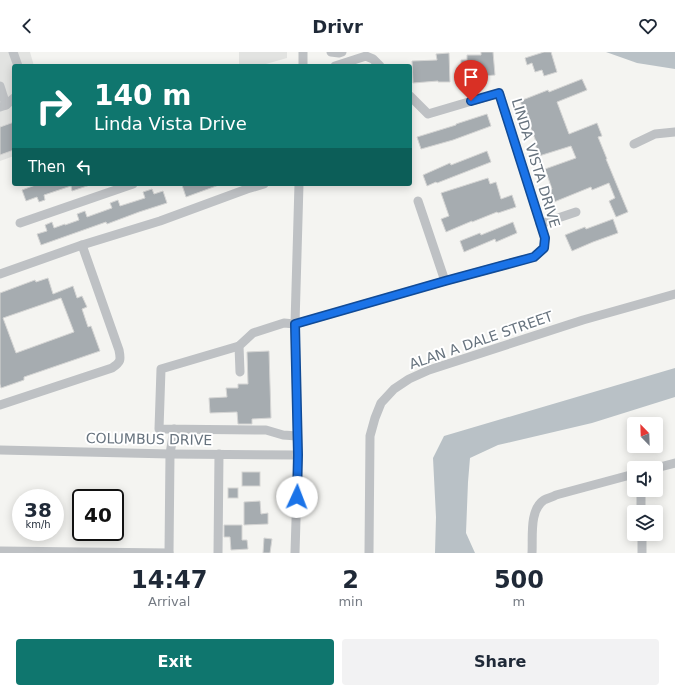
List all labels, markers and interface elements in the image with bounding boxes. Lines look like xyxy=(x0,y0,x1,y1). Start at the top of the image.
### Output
icon: back xyxy=(16,15,38,37)
icon: heart xyxy=(637,15,659,37)
text: Drivr xyxy=(312,16,363,37)
pin xyxy=(454,60,488,101)
icon: arrive xyxy=(460,66,482,88)
text: 140 m xyxy=(94,79,191,112)
icon: right xyxy=(28,80,80,132)
street label: LINDA VISTA DRIVE xyxy=(509,97,563,229)
text: Linda Vista Drive xyxy=(94,113,247,134)
icon: left xyxy=(73,156,95,178)
text: Then xyxy=(28,158,65,176)
street label: ALAN A DALE STREET xyxy=(407,308,555,372)
north arrow xyxy=(627,417,663,453)
map controls xyxy=(627,417,663,541)
street label: COLUMBUS DRIVE xyxy=(86,430,212,448)
button: sound xyxy=(627,461,663,497)
position arrow xyxy=(276,476,318,518)
speed limit sign: 40 xyxy=(72,489,124,541)
text: 38 xyxy=(24,498,52,522)
button: layers xyxy=(627,505,663,541)
text: km/h xyxy=(25,519,51,530)
text: 14:47 xyxy=(131,566,207,594)
text: 2 xyxy=(342,566,359,594)
text: 500 xyxy=(494,566,544,594)
text: Arrival xyxy=(148,594,190,609)
text: min xyxy=(338,594,363,609)
text: m xyxy=(513,594,525,609)
button: Exit xyxy=(16,639,334,685)
button: Share xyxy=(342,639,659,685)

